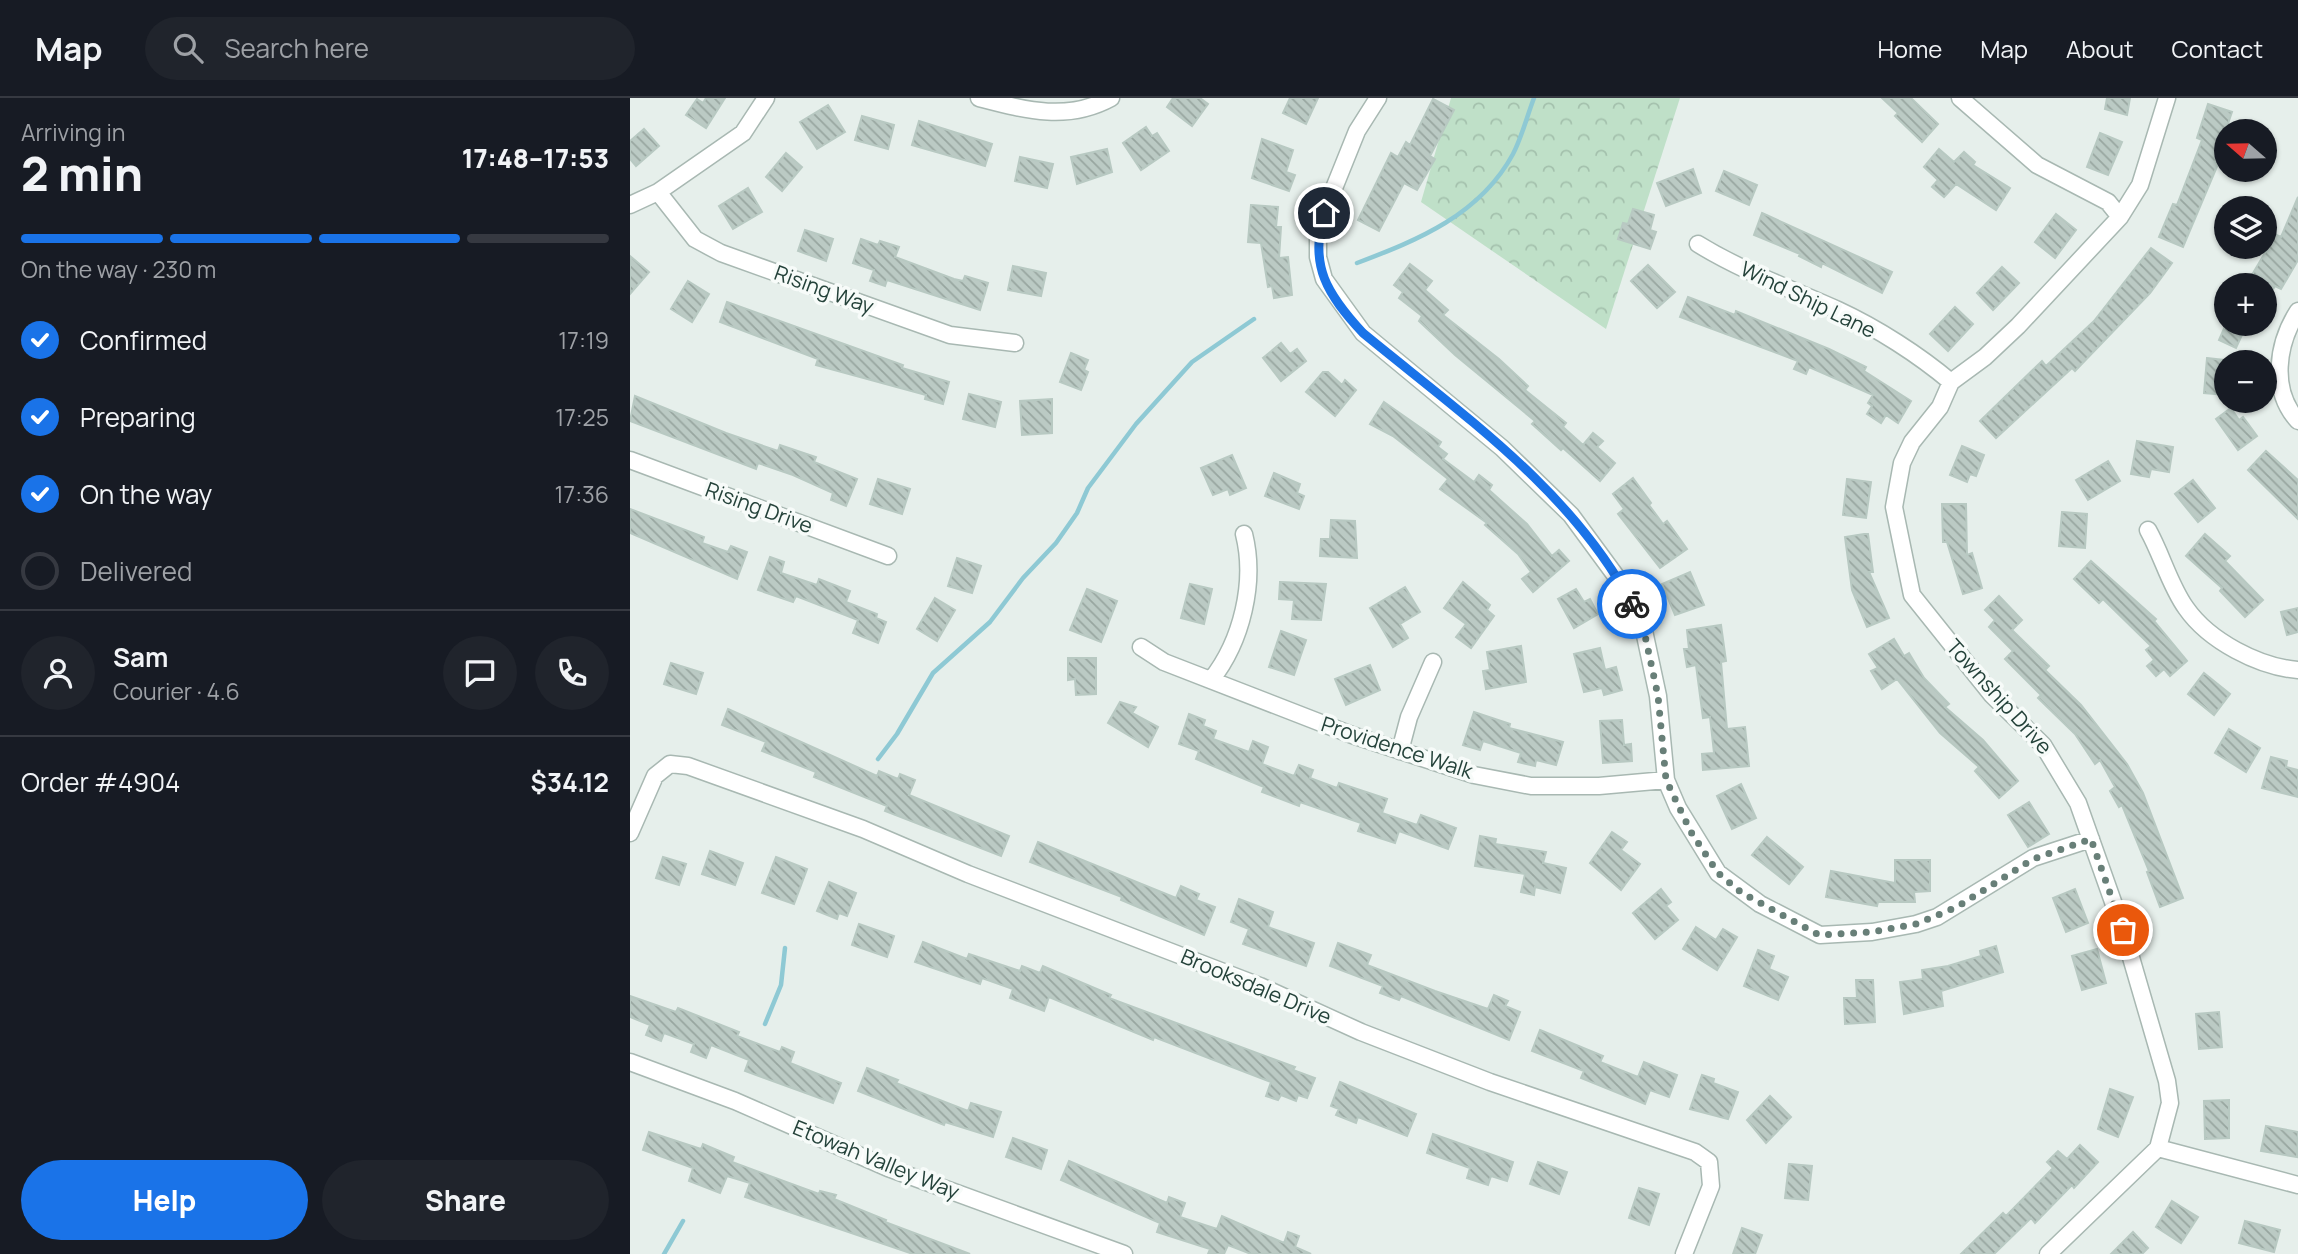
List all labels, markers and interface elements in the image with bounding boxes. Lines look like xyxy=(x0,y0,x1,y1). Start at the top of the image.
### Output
search box xyxy=(145,17,635,80)
text: Map xyxy=(35,26,103,71)
icon: search xyxy=(169,29,207,67)
text: Search here xyxy=(225,30,369,66)
text: Home xyxy=(1877,32,1942,65)
text: Map xyxy=(1980,32,2028,65)
text: About xyxy=(2066,32,2134,65)
text: Contact xyxy=(2172,32,2263,65)
text: Arriving in xyxy=(21,116,126,148)
north arrow xyxy=(2214,119,2277,182)
map controls xyxy=(2214,119,2277,413)
text: 17:48–17:53 xyxy=(462,140,609,176)
text: 2 min xyxy=(21,142,143,205)
pin xyxy=(1294,183,1354,243)
icon: home xyxy=(1305,194,1343,232)
button: layers xyxy=(2214,196,2277,259)
text: On the way · 230 m xyxy=(21,253,216,285)
street label: Wind Ship Lane xyxy=(1736,254,1881,344)
street label: Rising Way xyxy=(771,258,878,320)
button: + xyxy=(2214,273,2277,336)
icon: check xyxy=(21,321,59,359)
text: Confirmed xyxy=(80,322,207,358)
text: 17:19 xyxy=(558,324,609,356)
button: − xyxy=(2214,350,2277,413)
icon: check xyxy=(21,398,59,436)
text: Preparing xyxy=(80,399,196,435)
text: 17:25 xyxy=(555,401,609,433)
icon: check xyxy=(21,475,59,513)
street label: Rising Drive xyxy=(702,475,817,539)
text: On the way xyxy=(80,476,212,512)
text: 17:36 xyxy=(555,478,609,510)
text: Delivered xyxy=(80,553,192,589)
courier xyxy=(1597,569,1667,639)
icon: bike xyxy=(1613,585,1651,623)
street label: Township Drive xyxy=(1941,633,2059,760)
button: person xyxy=(21,636,95,710)
button: chat xyxy=(443,636,517,710)
button: phone xyxy=(535,636,609,710)
text: Sam xyxy=(113,639,168,675)
text: Courier · 4.6 xyxy=(113,675,240,707)
street label: Providence Walk xyxy=(1318,709,1477,785)
text: Order #4904 xyxy=(21,764,180,800)
text: $34.12 xyxy=(531,764,609,800)
pin xyxy=(2093,900,2153,960)
icon: bag xyxy=(2104,911,2142,949)
street label: Brooksdale Drive xyxy=(1177,942,1336,1030)
street label: Etowah Valley Way xyxy=(789,1113,964,1205)
button: Help xyxy=(21,1160,308,1240)
button: Share xyxy=(322,1160,609,1240)

